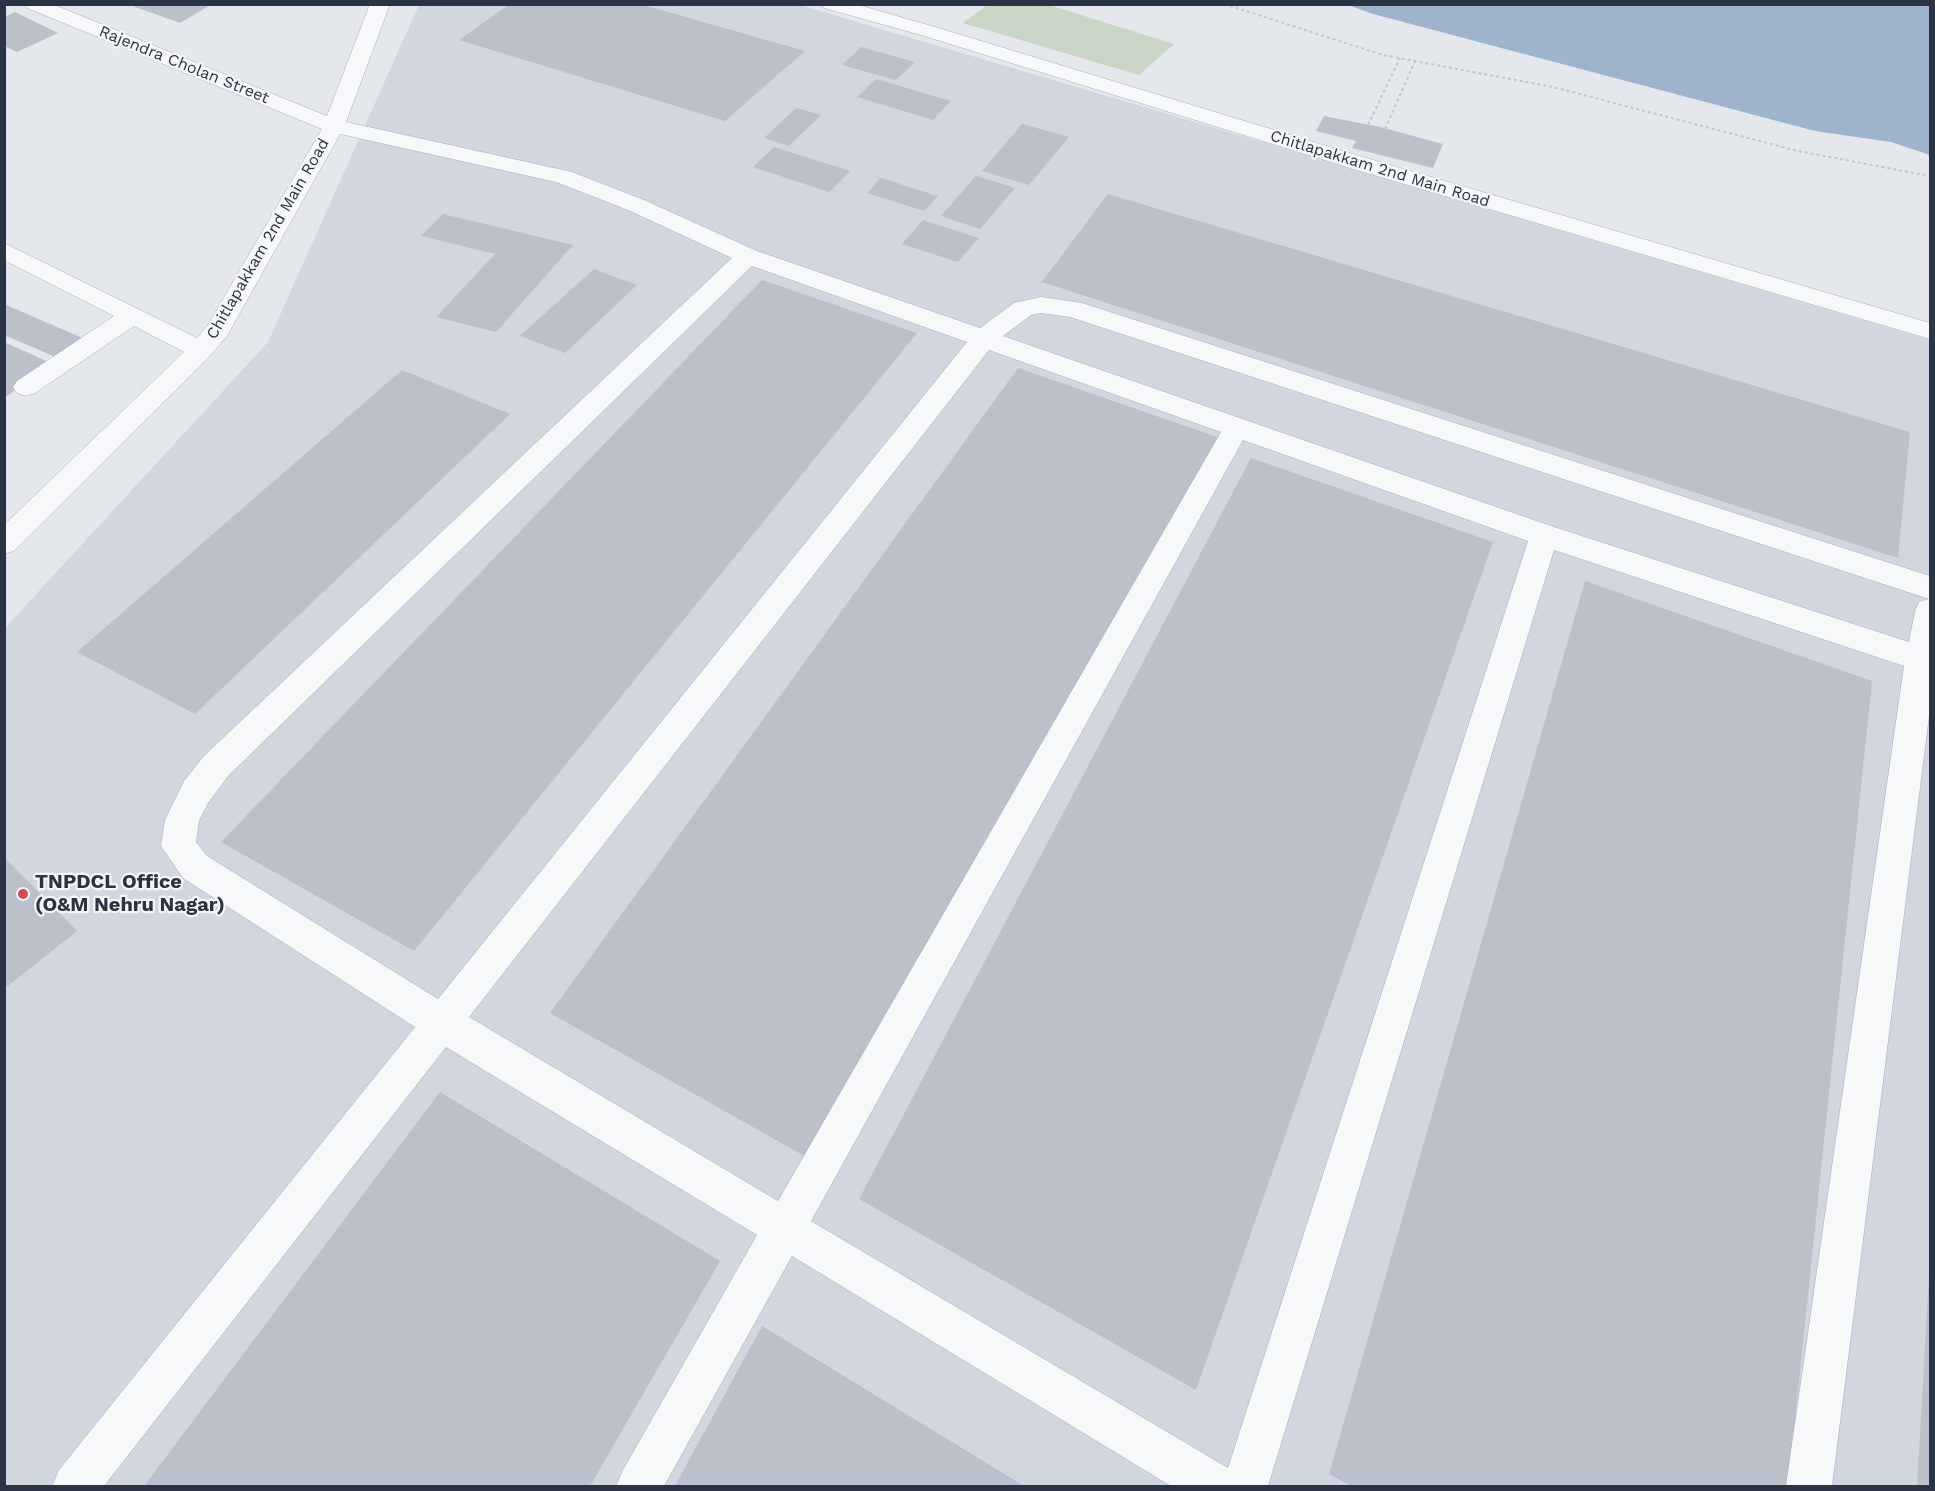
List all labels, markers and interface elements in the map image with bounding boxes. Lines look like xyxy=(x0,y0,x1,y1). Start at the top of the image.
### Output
street label: Rajendra Cholan Street xyxy=(96,22,272,108)
street label: Chitlapakkam 2nd Main Road xyxy=(1268,126,1492,212)
street label: Chitlapakkam 2nd Main Road xyxy=(203,135,333,343)
place label: TNPDCL Office (O&M Nehru Nagar) xyxy=(35,870,225,917)
marker: TNPDCL Office (O&M Nehru Nagar) xyxy=(16,887,30,901)

